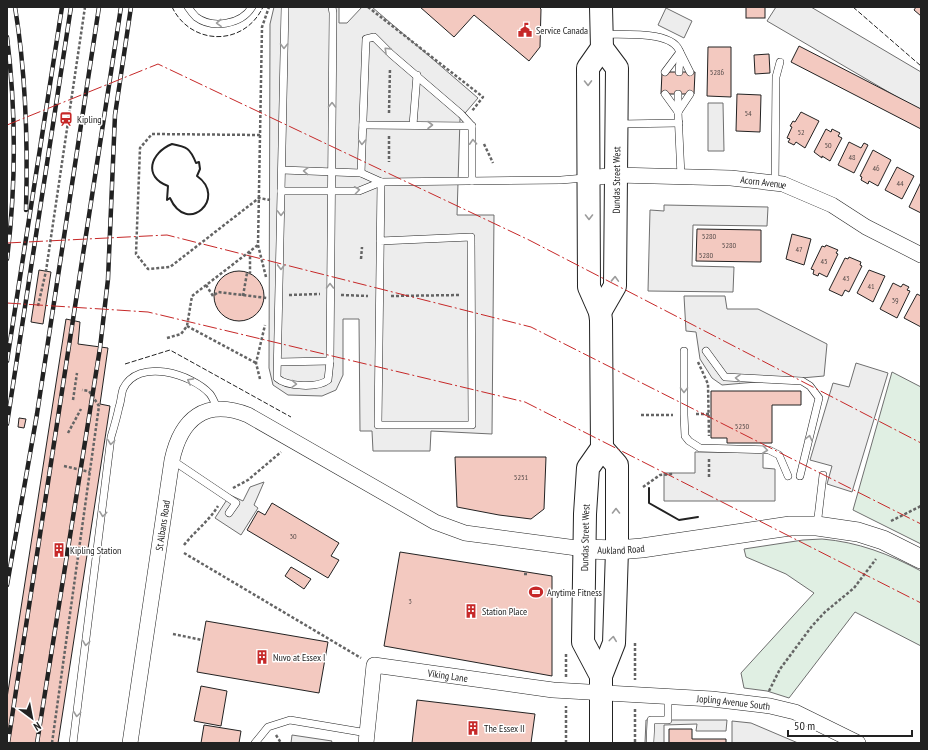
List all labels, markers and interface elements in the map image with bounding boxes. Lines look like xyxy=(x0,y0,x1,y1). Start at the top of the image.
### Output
one-way arrow xyxy=(216,19,222,27)
public building icon: Service Canada xyxy=(517,22,533,38)
place label: Service Canada xyxy=(536,24,588,37)
one-way arrow xyxy=(280,43,288,49)
one-way arrow xyxy=(384,47,392,55)
house number: 5286 xyxy=(710,67,725,77)
one-way arrow xyxy=(584,80,592,86)
one-way arrow xyxy=(328,102,336,108)
house number: 54 xyxy=(744,108,752,118)
station icon: Kipling xyxy=(58,111,74,127)
place label: Kipling xyxy=(77,113,102,126)
one-way arrow xyxy=(427,121,433,129)
house number: 52 xyxy=(797,127,805,137)
one-way arrow xyxy=(358,139,367,145)
one-way arrow xyxy=(468,139,477,145)
house number: 50 xyxy=(824,140,832,150)
street label: Dundas Street West xyxy=(610,146,623,214)
house number: 48 xyxy=(848,152,856,162)
house number: 46 xyxy=(872,163,880,173)
one-way arrow xyxy=(303,167,309,175)
street label: Acorn Avenue xyxy=(740,173,789,192)
house number: 44 xyxy=(896,178,904,188)
one-way arrow xyxy=(354,186,360,195)
one-way arrow xyxy=(277,210,285,216)
one-way arrow xyxy=(585,214,593,220)
house number: 5280 xyxy=(702,231,717,241)
house number: 5280 xyxy=(722,240,737,250)
house number: 47 xyxy=(795,244,803,254)
house number: 5280 xyxy=(699,250,714,260)
house number: 45 xyxy=(820,256,828,266)
one-way arrow xyxy=(276,264,285,270)
house number: 43 xyxy=(842,273,850,283)
one-way arrow xyxy=(611,276,620,282)
house number: 41 xyxy=(867,281,875,291)
one-way arrow xyxy=(326,283,334,289)
house number: 39 xyxy=(891,295,899,305)
one-way arrow xyxy=(735,373,741,382)
one-way arrow xyxy=(187,379,194,386)
one-way arrow xyxy=(291,380,297,388)
one-way arrow xyxy=(680,387,688,393)
house number: 5250 xyxy=(735,421,750,431)
one-way arrow xyxy=(805,435,813,441)
one-way arrow xyxy=(107,439,116,445)
one-way arrow xyxy=(762,445,768,454)
house number: 5251 xyxy=(514,472,529,482)
street label: St Albans Road xyxy=(153,499,173,552)
street label: Dundas Street West xyxy=(578,503,593,571)
one-way arrow xyxy=(612,508,620,514)
one-way arrow xyxy=(98,511,107,517)
house number: 30 xyxy=(289,531,297,541)
building icon: Kipling Station xyxy=(51,542,67,558)
street label: Aukland Road xyxy=(597,542,646,557)
place label: Kipling Station xyxy=(70,544,121,557)
sports icon: Anytime Fitness xyxy=(528,584,544,600)
place label: Anytime Fitness xyxy=(547,586,603,599)
house number: 3 xyxy=(408,596,412,606)
building icon: Station Place xyxy=(463,603,479,619)
place label: Station Place xyxy=(482,605,527,618)
one-way arrow xyxy=(609,636,618,643)
one-way arrow xyxy=(82,640,91,646)
building icon: Nuvo at Essex I xyxy=(254,649,270,665)
place label: Nuvo at Essex I xyxy=(273,651,325,664)
street label: Viking Lane xyxy=(426,666,469,685)
street label: Jopling Avenue South xyxy=(695,692,771,713)
north arrow xyxy=(12,698,52,738)
one-way arrow xyxy=(73,711,82,717)
scale bar xyxy=(788,712,912,738)
text: 50 m xyxy=(794,718,815,733)
text: N xyxy=(31,719,44,734)
building icon: The Essex II xyxy=(465,720,481,736)
place label: The Essex II xyxy=(484,722,525,735)

